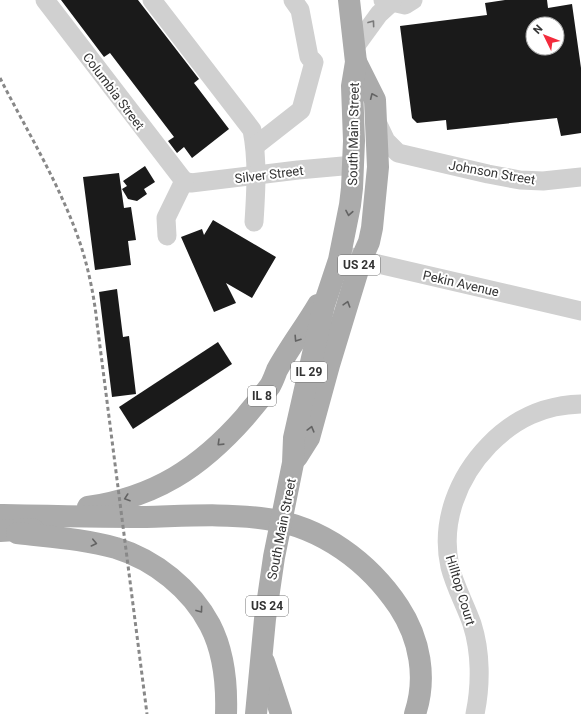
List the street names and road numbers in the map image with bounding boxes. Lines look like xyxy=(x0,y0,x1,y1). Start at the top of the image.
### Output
street label: Columbia Street xyxy=(80,50,147,133)
street label: South Main Street xyxy=(345,82,362,186)
street label: Johnson Street xyxy=(447,157,536,187)
street label: Silver Street xyxy=(234,163,304,186)
road number: US 24 xyxy=(338,255,380,275)
street label: Pekin Avenue xyxy=(421,267,501,300)
road number: IL 29 xyxy=(291,362,327,382)
road number: IL 8 xyxy=(248,386,276,406)
street label: South Main Street xyxy=(264,477,299,581)
street label: Hilltop Court xyxy=(443,553,478,627)
road number: US 24 xyxy=(246,596,288,616)

